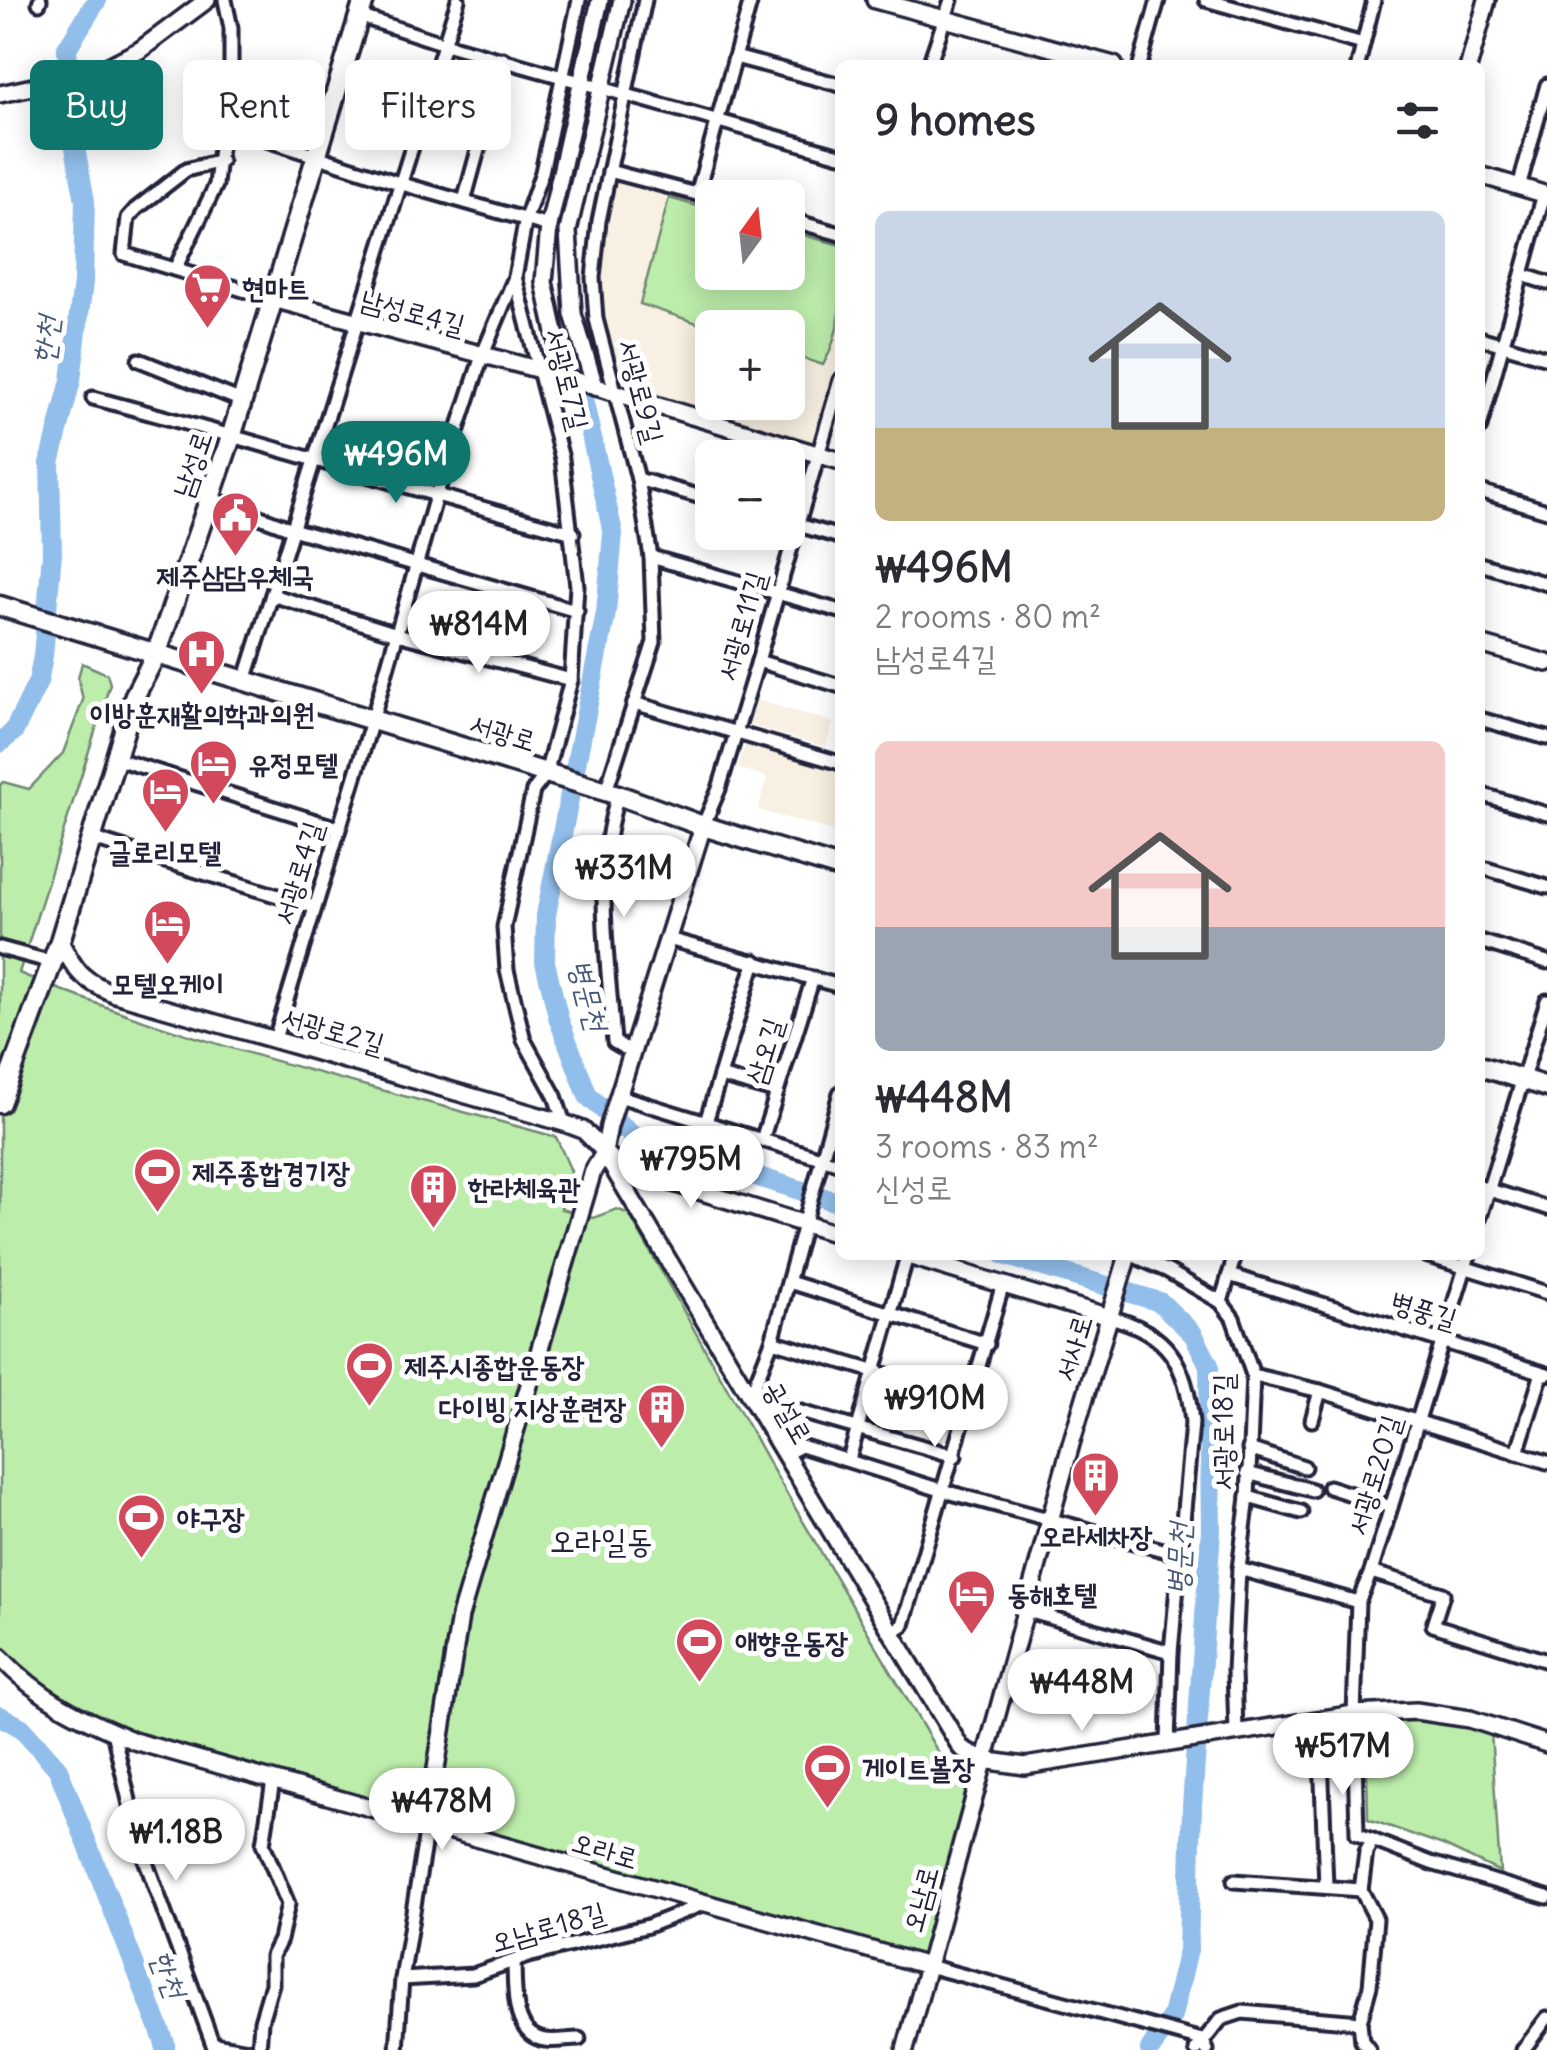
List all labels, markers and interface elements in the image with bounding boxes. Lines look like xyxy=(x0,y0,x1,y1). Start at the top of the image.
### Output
chip: Buy xyxy=(30,60,163,150)
chip: Rent xyxy=(183,60,325,150)
chip: Filters xyxy=(345,60,511,150)
icon: filters xyxy=(1390,93,1445,148)
text: 9 homes xyxy=(875,94,1036,146)
north arrow xyxy=(695,180,805,290)
map controls xyxy=(695,180,805,550)
supermarket icon: 현마트 xyxy=(181,262,233,330)
place label: 현마트 xyxy=(242,270,310,306)
icon: home xyxy=(1070,276,1250,456)
street label: 남성로4길 xyxy=(357,281,469,343)
button: + xyxy=(695,310,805,420)
water label: 한천 xyxy=(23,311,67,366)
street label: 서광로7길 xyxy=(537,324,597,434)
street label: 서광로9길 xyxy=(610,335,672,447)
pin: ₩496M xyxy=(326,421,466,506)
street label: 남성로 xyxy=(164,426,220,502)
text: ₩496M xyxy=(343,433,449,474)
button: − xyxy=(695,440,805,550)
public building icon: 제주삼담우체국 xyxy=(209,490,261,558)
text: ₩496M xyxy=(875,541,1013,593)
place label: 제주삼담우체국 xyxy=(156,558,314,594)
street label: 서광로11길 xyxy=(708,567,774,685)
pin: ₩814M xyxy=(409,591,549,676)
text: 2 rooms · 80 m² xyxy=(875,596,1101,637)
text: ₩814M xyxy=(429,603,529,644)
hospital icon: 이방훈재활의학과의원 xyxy=(176,628,228,696)
text: 남성로4길 xyxy=(875,637,997,678)
place label: 이방훈재활의학과의원 xyxy=(89,696,315,732)
street label: 서광로 xyxy=(465,705,541,759)
hotel icon: 유정모텔 xyxy=(187,738,239,806)
place label: 유정모텔 xyxy=(248,746,339,782)
hotel icon: 글로리모텔 xyxy=(139,766,191,834)
icon: home xyxy=(1070,806,1250,986)
street label: 서광로4길 xyxy=(265,817,331,929)
place label: 글로리모텔 xyxy=(109,834,222,870)
pin: ₩331M xyxy=(554,835,694,920)
text: ₩331M xyxy=(575,847,673,888)
hotel icon: 모텔오케이 xyxy=(142,898,194,966)
water label: 병문천 xyxy=(561,955,617,1037)
place label: 모텔오케이 xyxy=(112,966,224,1002)
street label: 서광로2길 xyxy=(277,998,389,1062)
street label: 삼오길 xyxy=(737,1013,791,1089)
text: ₩448M xyxy=(875,1071,1013,1123)
pin: ₩795M xyxy=(621,1126,761,1211)
text: 3 rooms · 83 m² xyxy=(875,1126,1099,1167)
text: ₩795M xyxy=(640,1138,742,1179)
sports icon: 제주종합경기장 xyxy=(131,1146,183,1214)
place label: 제주종합경기장 xyxy=(192,1154,350,1190)
building icon: 한라체육관 xyxy=(407,1162,459,1230)
text: 신성로 xyxy=(875,1167,952,1208)
place label: 한라체육관 xyxy=(467,1170,581,1206)
street label: 병풍길 xyxy=(1386,1283,1462,1337)
street label: 서사로 xyxy=(1046,1310,1100,1386)
sports icon: 제주시종합운동장 xyxy=(343,1340,395,1408)
place label: 제주시종합운동장 xyxy=(404,1348,585,1384)
pin: ₩910M xyxy=(865,1365,1005,1450)
street label: 서광로18길 xyxy=(1205,1373,1241,1491)
street label: 공설로 xyxy=(756,1374,820,1450)
text: ₩910M xyxy=(884,1377,986,1418)
building icon: 다이빙 지상훈련장 xyxy=(635,1382,687,1450)
place label: 다이빙 지상훈련장 xyxy=(439,1390,626,1426)
street label: 서광로20길 xyxy=(1339,1410,1409,1540)
building icon: 오라세차장 xyxy=(1070,1450,1122,1518)
sports icon: 야구장 xyxy=(116,1492,168,1560)
place label: 야구장 xyxy=(177,1500,245,1536)
place label: 오라세차장 xyxy=(1040,1518,1153,1554)
water label: 병문천 xyxy=(1158,1519,1198,1596)
district label: 오라일동 xyxy=(550,1520,653,1561)
hotel icon: 동해호텔 xyxy=(946,1568,998,1636)
place label: 동해호텔 xyxy=(1007,1576,1098,1612)
sports icon: 애향운동장 xyxy=(674,1616,726,1684)
place label: 애향운동장 xyxy=(735,1624,848,1660)
pin: ₩448M xyxy=(1012,1649,1152,1734)
text: ₩448M xyxy=(1029,1661,1135,1702)
pin: ₩517M xyxy=(1273,1713,1413,1798)
text: ₩517M xyxy=(1295,1725,1391,1766)
sports icon: 게이트볼장 xyxy=(801,1742,853,1810)
place label: 게이트볼장 xyxy=(862,1750,975,1786)
pin: ₩478M xyxy=(372,1768,512,1853)
text: ₩478M xyxy=(391,1780,493,1821)
pin: ₩1.18B xyxy=(95,1799,257,1884)
text: ₩1.18B xyxy=(129,1811,223,1852)
street label: 오라로 xyxy=(568,1823,642,1877)
street label: 오남로 xyxy=(894,1862,946,1936)
street label: 오남로18길 xyxy=(487,1894,609,1960)
water label: 한천 xyxy=(143,1944,196,2006)

